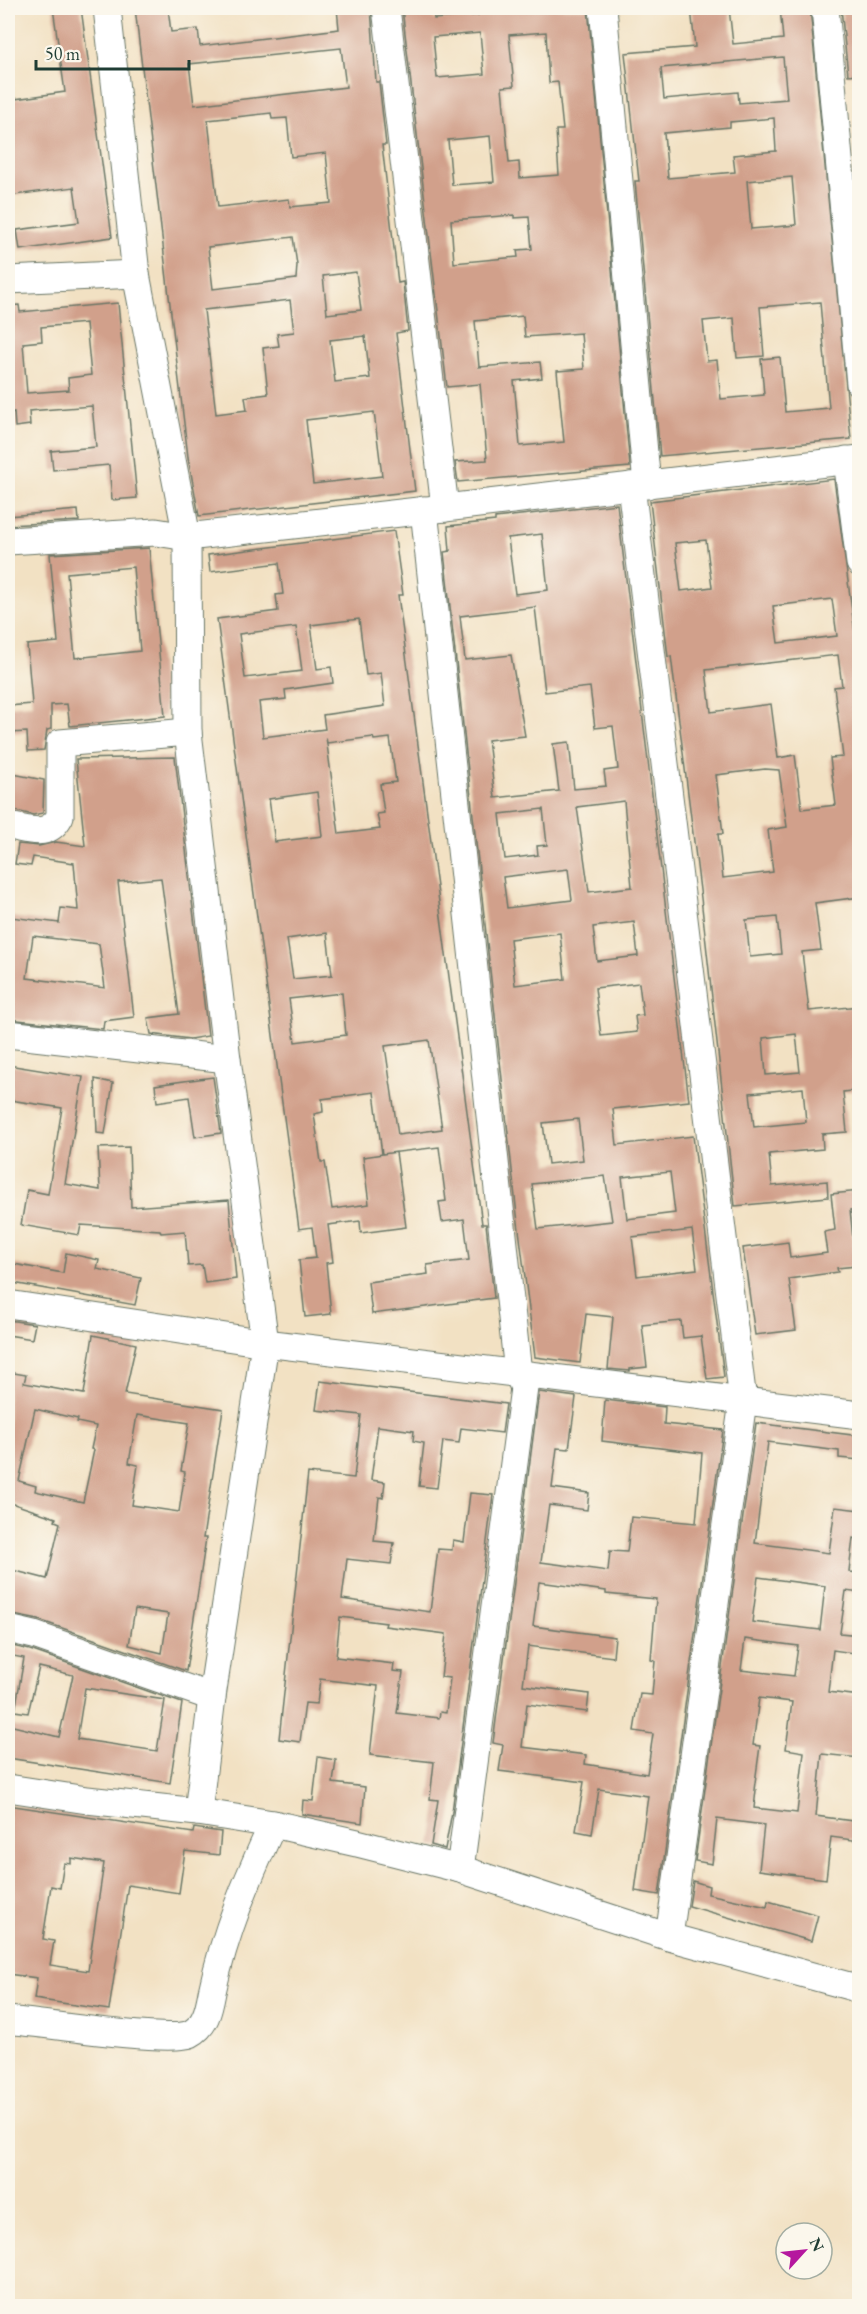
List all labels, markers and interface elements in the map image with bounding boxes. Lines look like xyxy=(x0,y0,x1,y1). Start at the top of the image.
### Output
scale bar xyxy=(36,33,189,71)
text: 50 m xyxy=(45,42,80,65)
north arrow xyxy=(774,2221,834,2281)
text: N xyxy=(805,2234,829,2255)

